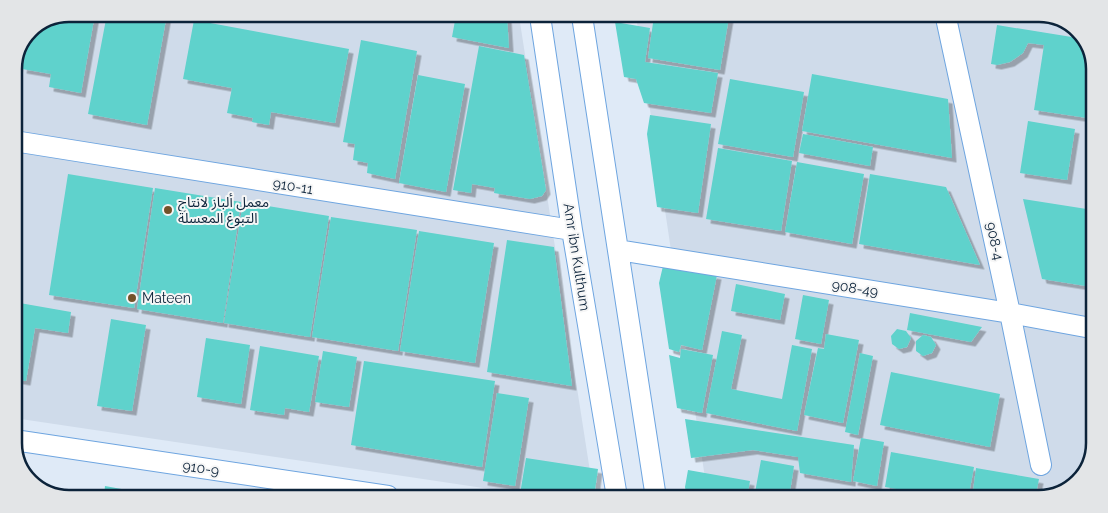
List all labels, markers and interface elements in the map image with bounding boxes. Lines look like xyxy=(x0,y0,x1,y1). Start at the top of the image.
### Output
street label: 910-11 xyxy=(272,175,314,197)
place label: معمل ألباز لانتاج التبوغ المعسلة xyxy=(178,193,269,229)
street label: Amr ibn Kulthum xyxy=(561,202,593,312)
marker: معمل ألباز لانتاج التبوغ المعسلة xyxy=(162,204,174,216)
street label: 908-4 xyxy=(983,220,1007,262)
street label: 908-49 xyxy=(831,276,879,300)
place label: Mateen xyxy=(142,290,191,306)
marker: Mateen xyxy=(126,292,138,304)
street label: 910-9 xyxy=(182,457,220,479)

